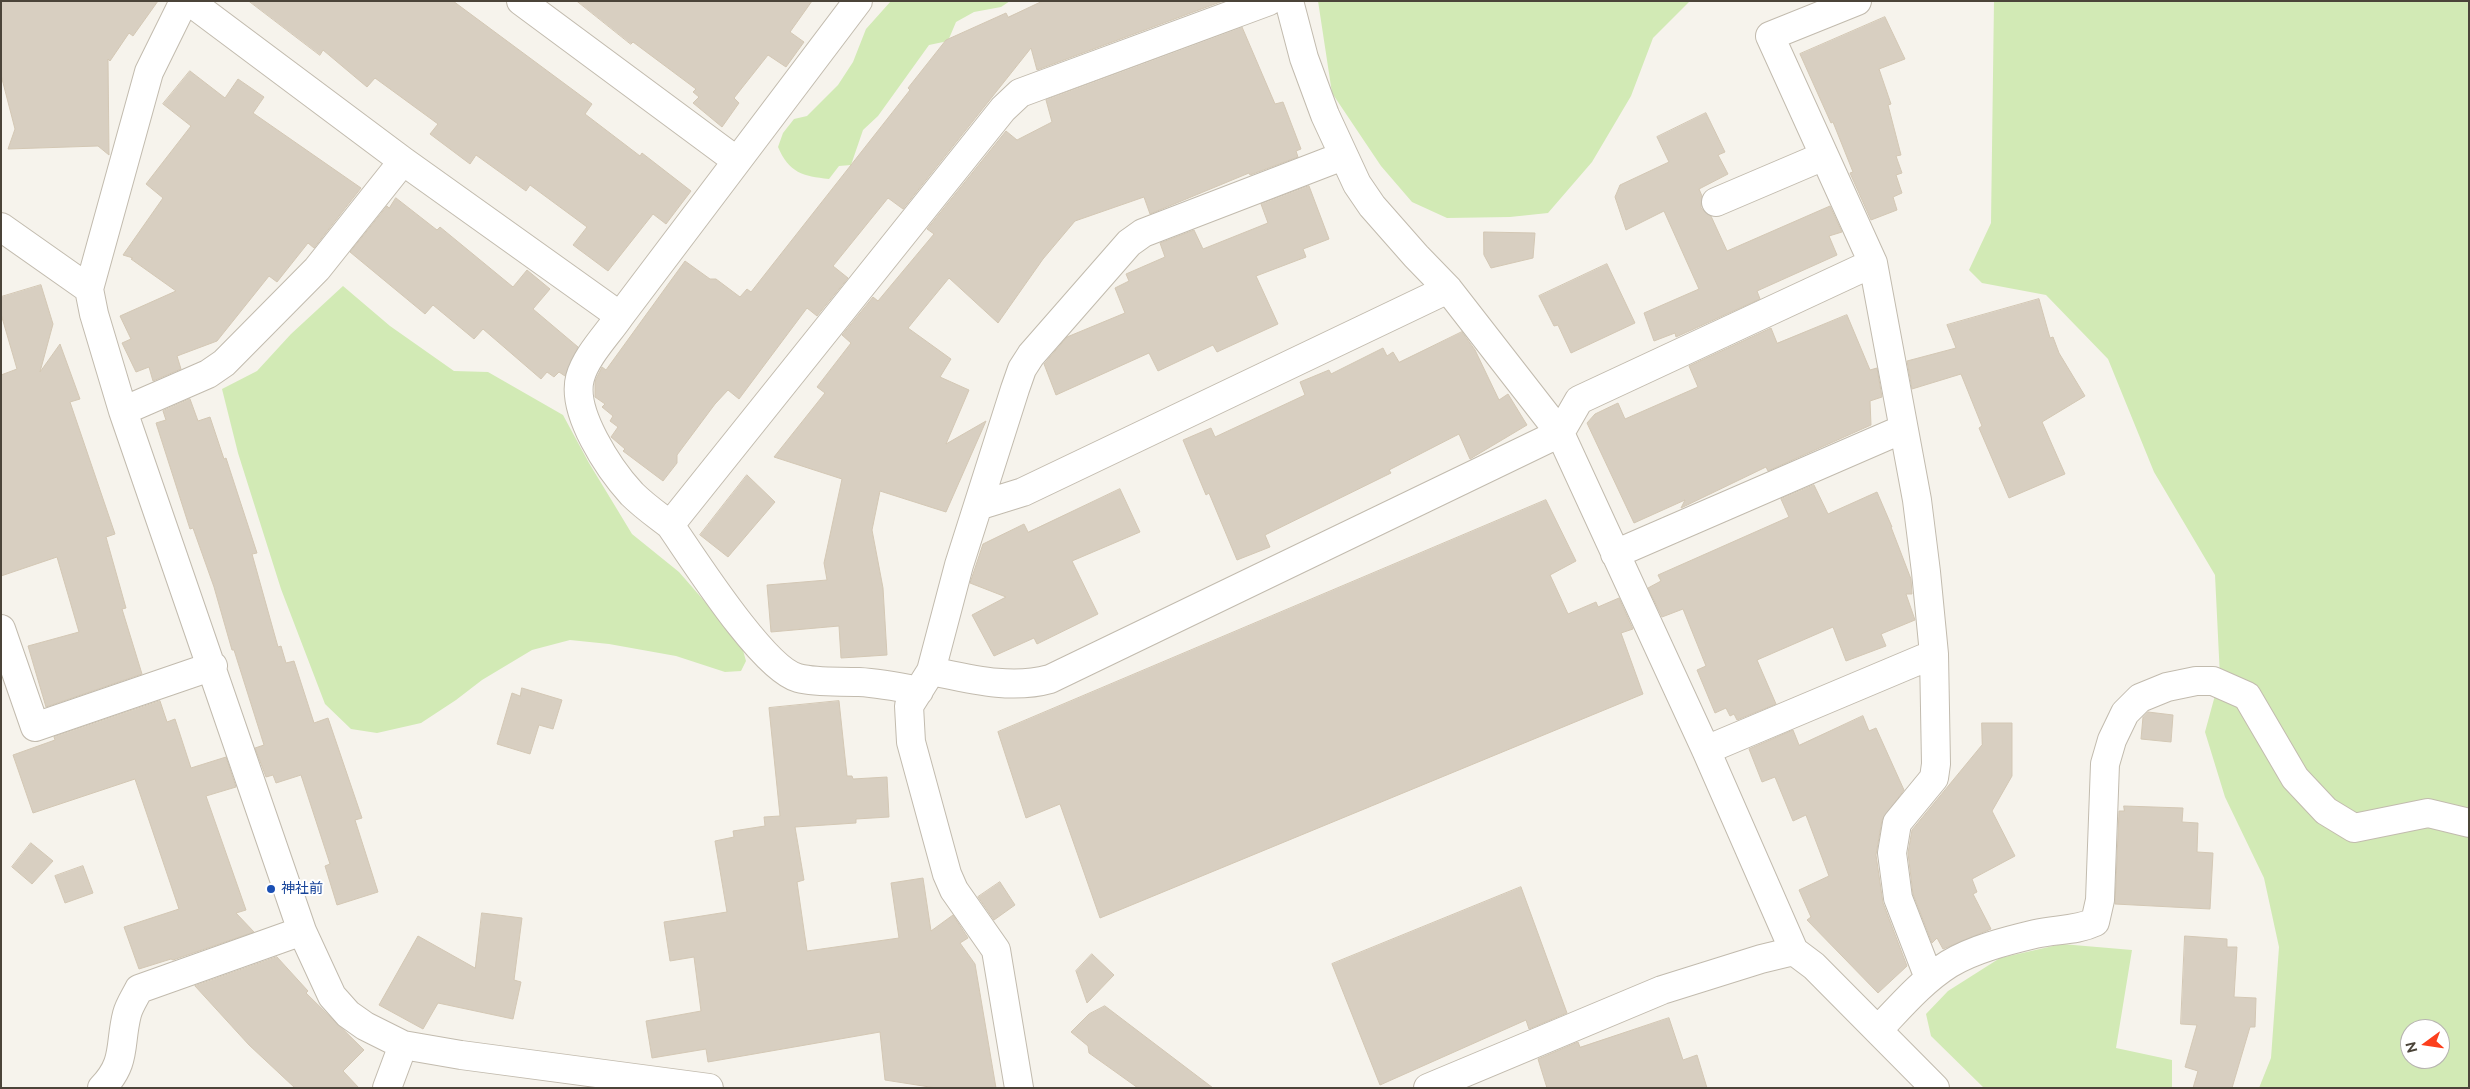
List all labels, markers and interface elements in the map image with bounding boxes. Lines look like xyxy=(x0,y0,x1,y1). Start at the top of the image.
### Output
place label: 神社前 xyxy=(281,881,323,897)
marker: 神社前 xyxy=(265,883,277,895)
north arrow xyxy=(2400,1019,2450,1069)
text: N xyxy=(2402,1040,2420,1055)

